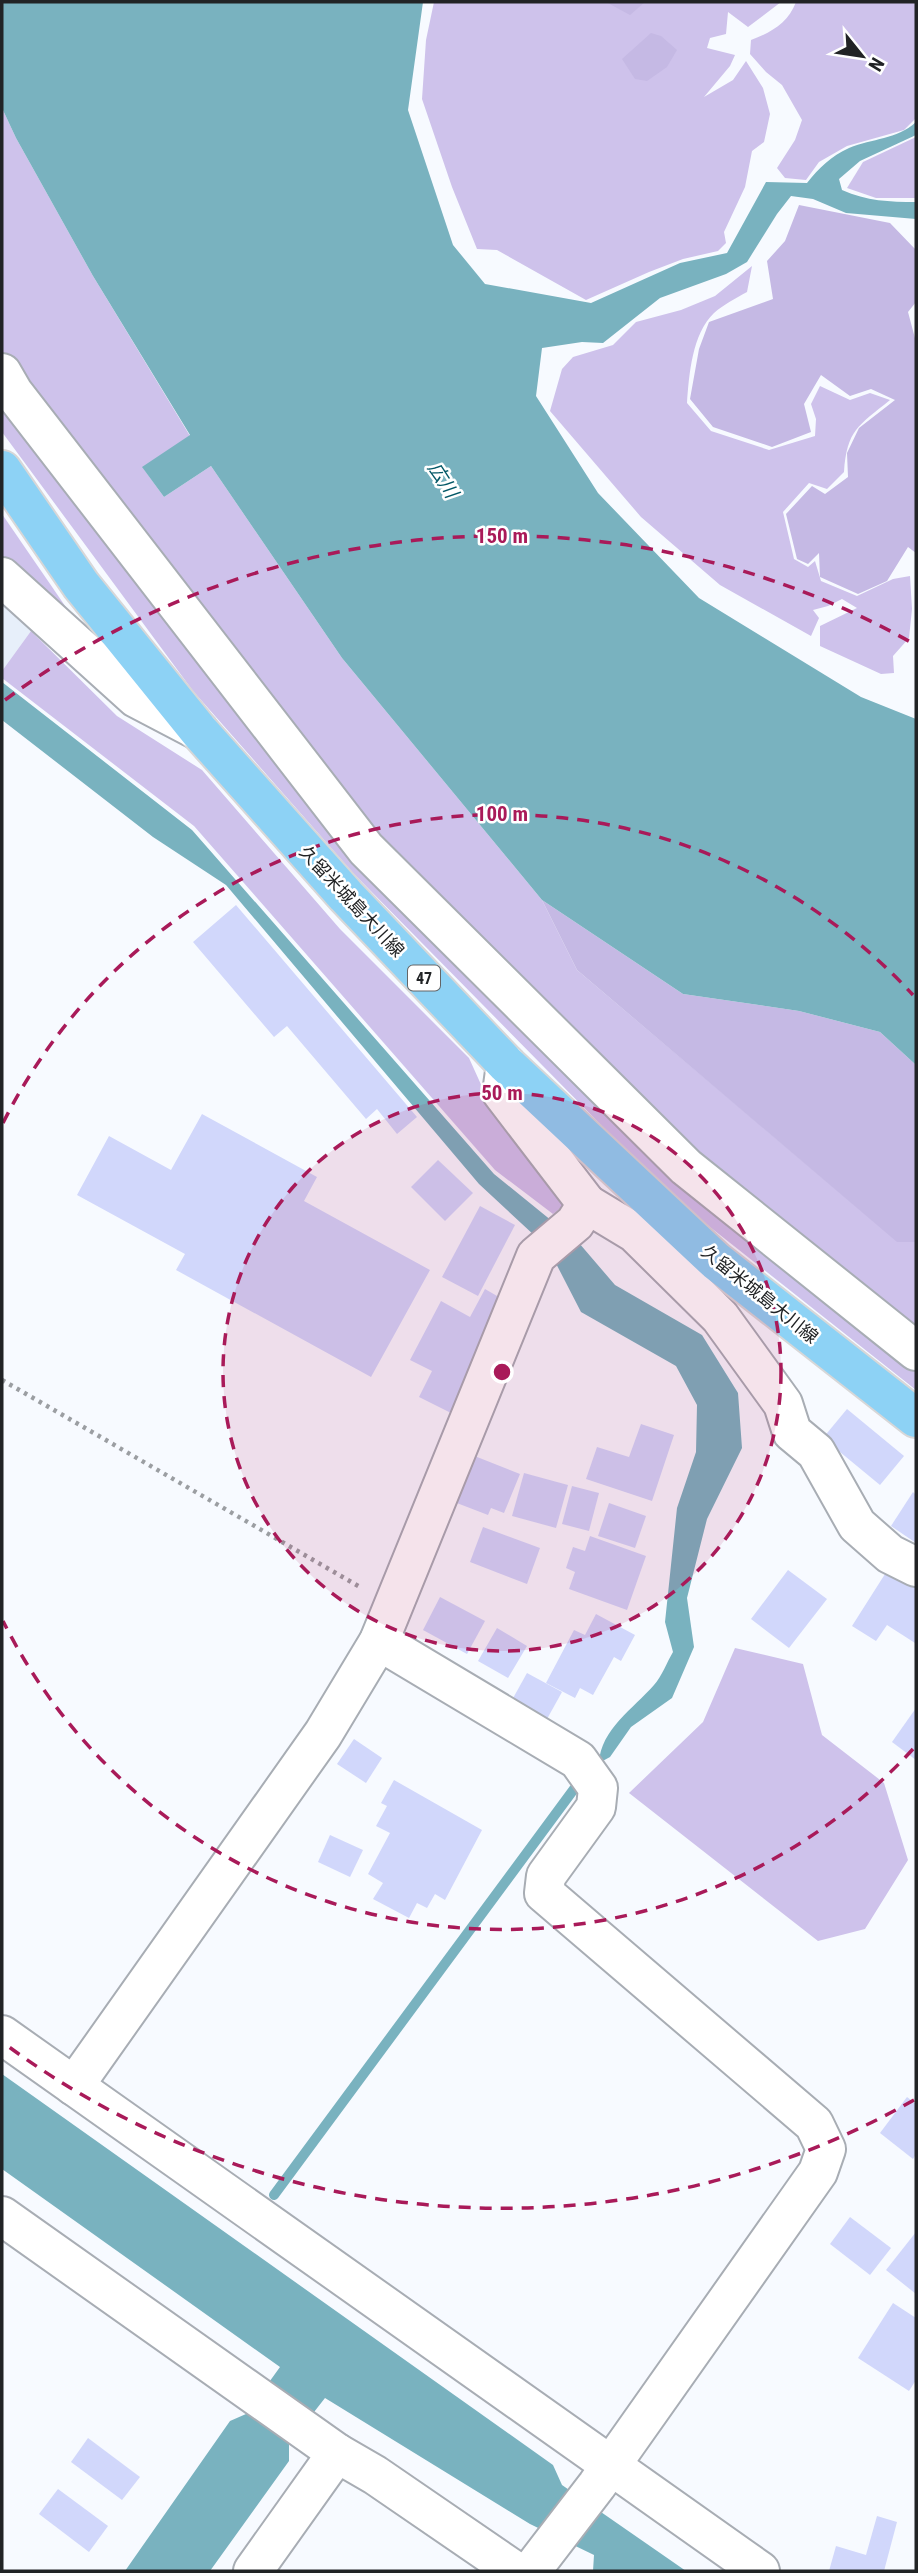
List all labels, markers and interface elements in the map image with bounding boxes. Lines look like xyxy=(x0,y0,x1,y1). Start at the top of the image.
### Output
north arrow xyxy=(827,21,897,91)
text: N xyxy=(863,53,889,75)
water label: 広川 xyxy=(423,458,464,504)
text: 150 m xyxy=(476,524,528,548)
text: 100 m xyxy=(476,802,528,826)
street label: 久留米城島大川線 xyxy=(295,841,409,961)
road number: 47 xyxy=(408,966,440,990)
text: 50 m xyxy=(481,1081,523,1105)
street label: 久留米城島大川線 xyxy=(697,1241,823,1347)
centre of rings xyxy=(490,1360,514,1384)

